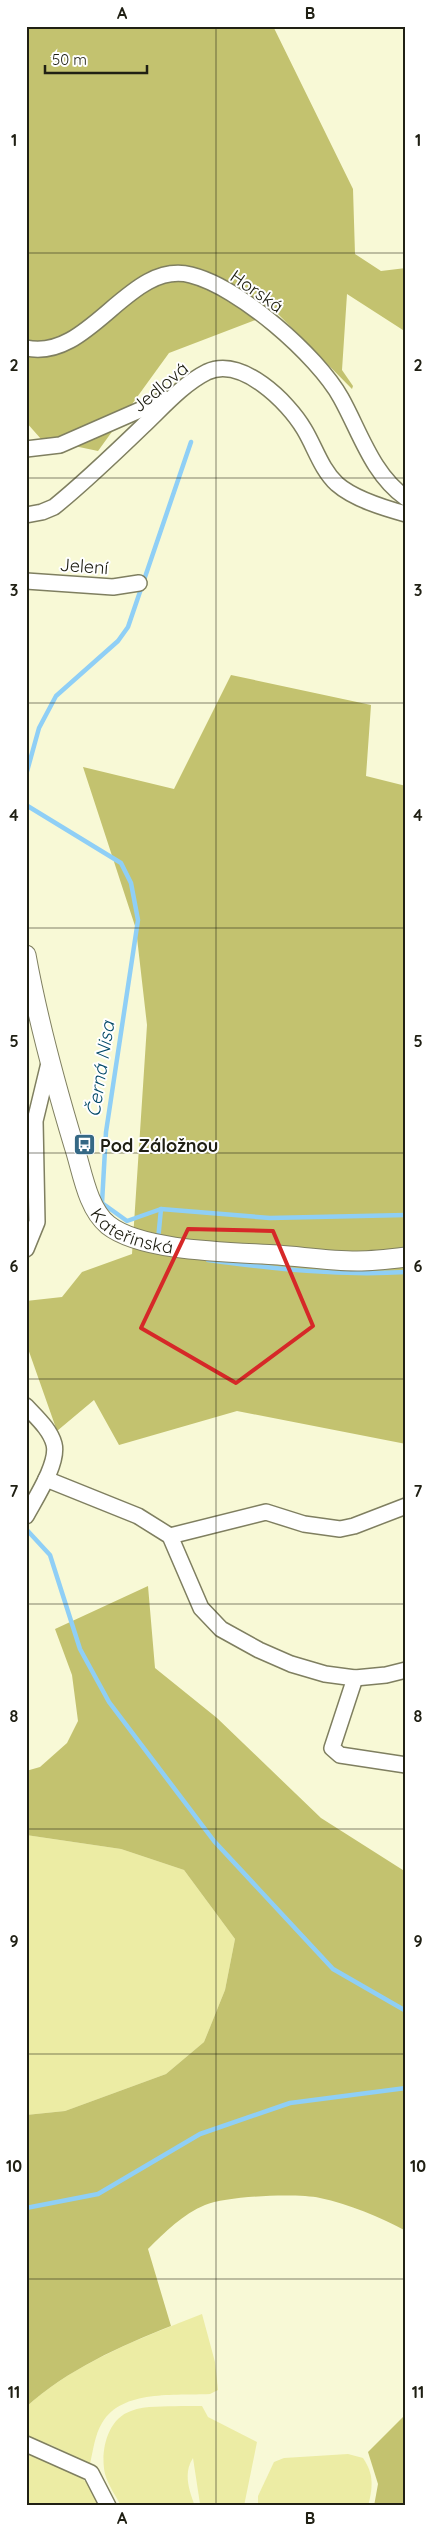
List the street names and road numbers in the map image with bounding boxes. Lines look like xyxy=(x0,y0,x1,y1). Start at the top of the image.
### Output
street label: Horská xyxy=(226,264,288,318)
street label: Jedlová xyxy=(127,357,193,417)
street label: Jelení xyxy=(59,553,109,579)
street label: Kateřinská xyxy=(86,1203,175,1258)

